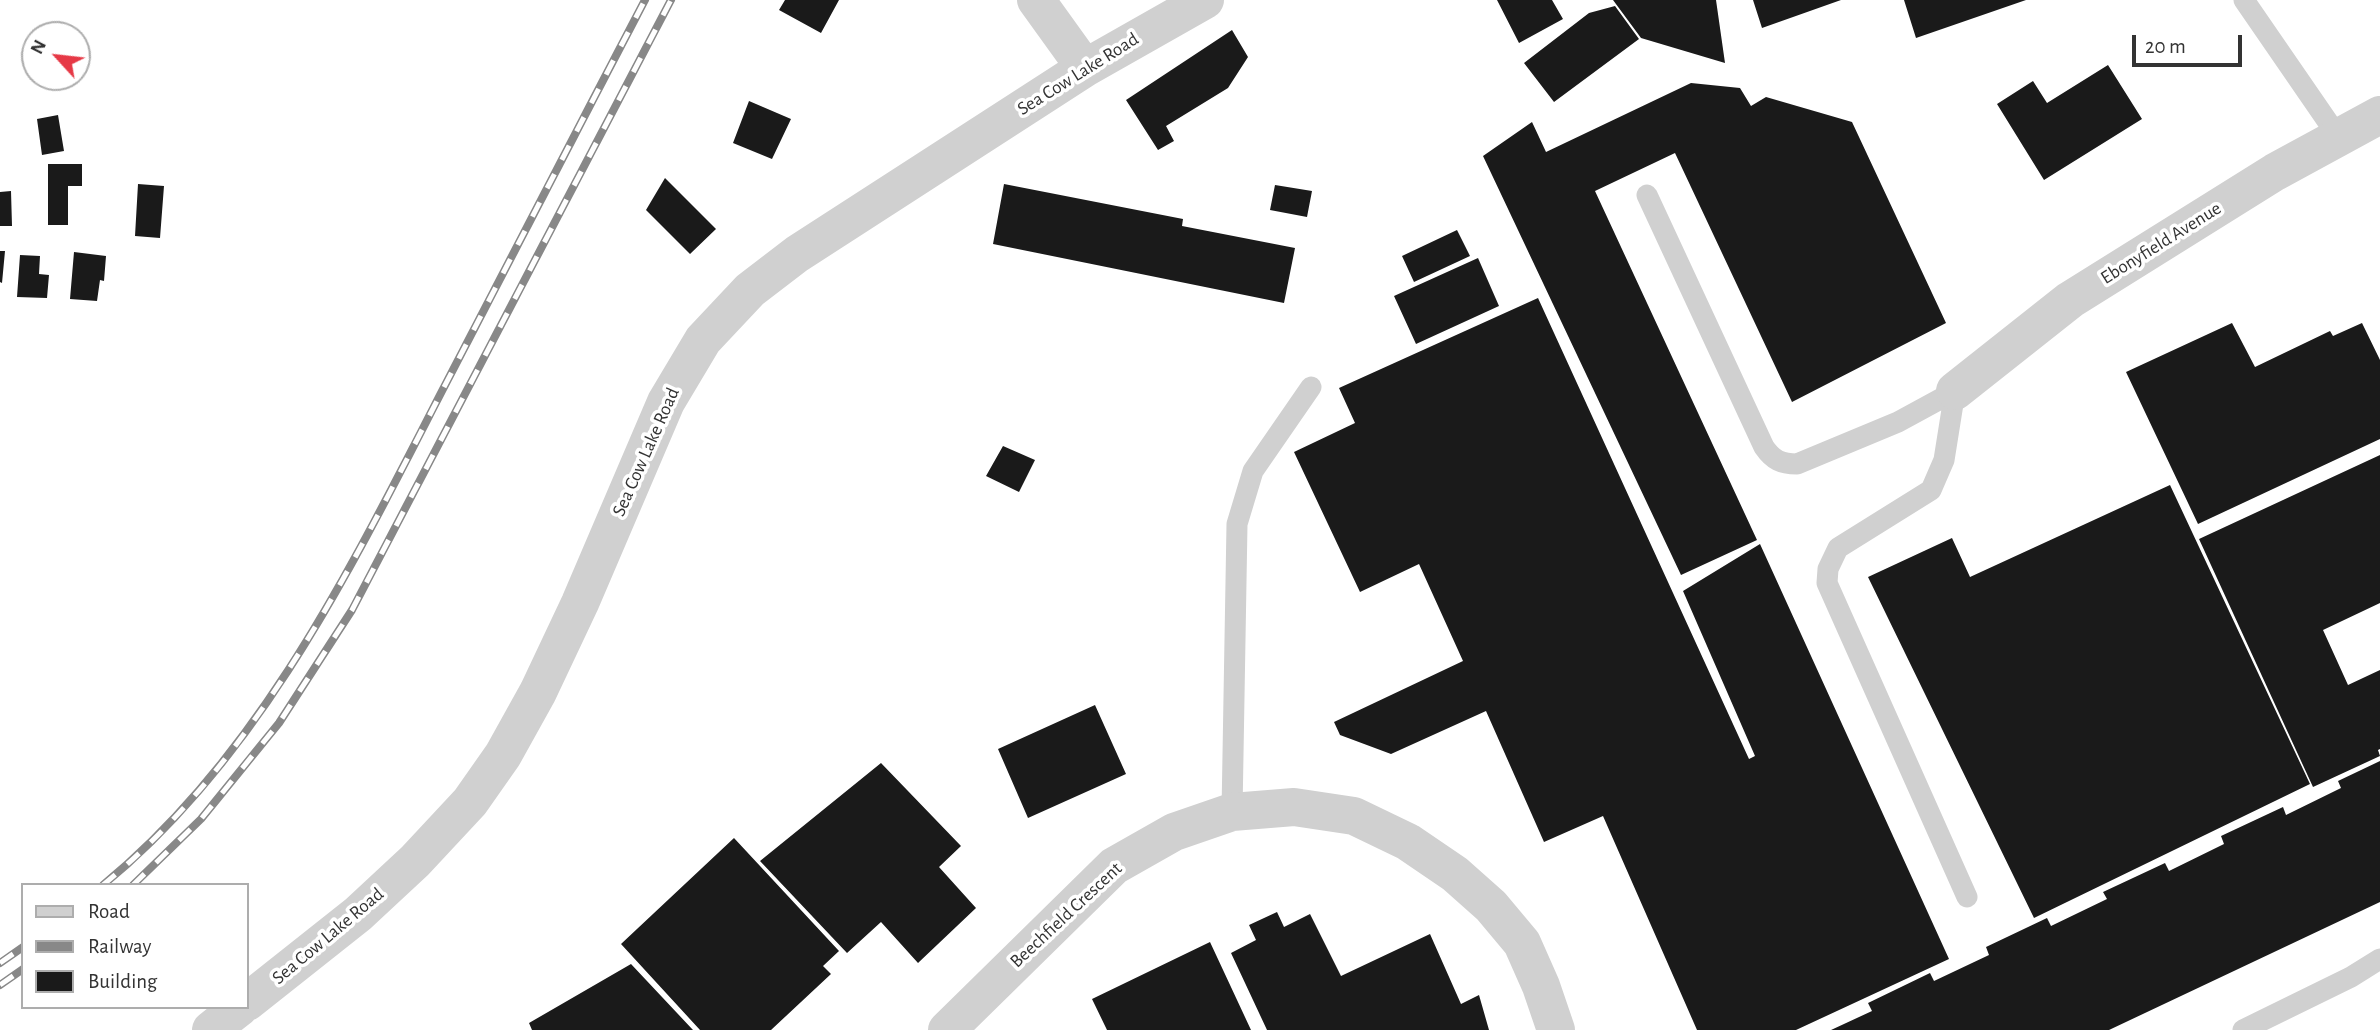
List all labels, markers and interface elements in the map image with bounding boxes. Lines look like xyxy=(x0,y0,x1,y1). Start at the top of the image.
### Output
north arrow xyxy=(21,21,91,91)
scale bar xyxy=(2135,21,2245,65)
street label: Sea Cow Lake Road xyxy=(1013,28,1143,120)
text: 20 m xyxy=(2145,36,2186,57)
text: N xyxy=(27,37,50,57)
street label: Ebonyfield Avenue xyxy=(2096,197,2226,289)
street label: Sea Cow Lake Road xyxy=(607,384,685,520)
street label: Beechfield Crescent xyxy=(1005,857,1127,973)
legend xyxy=(21,883,248,1009)
street label: Sea Cow Lake Road xyxy=(268,883,388,989)
text: Road xyxy=(88,901,130,922)
text: Railway xyxy=(88,936,151,957)
text: Building xyxy=(88,971,157,992)

